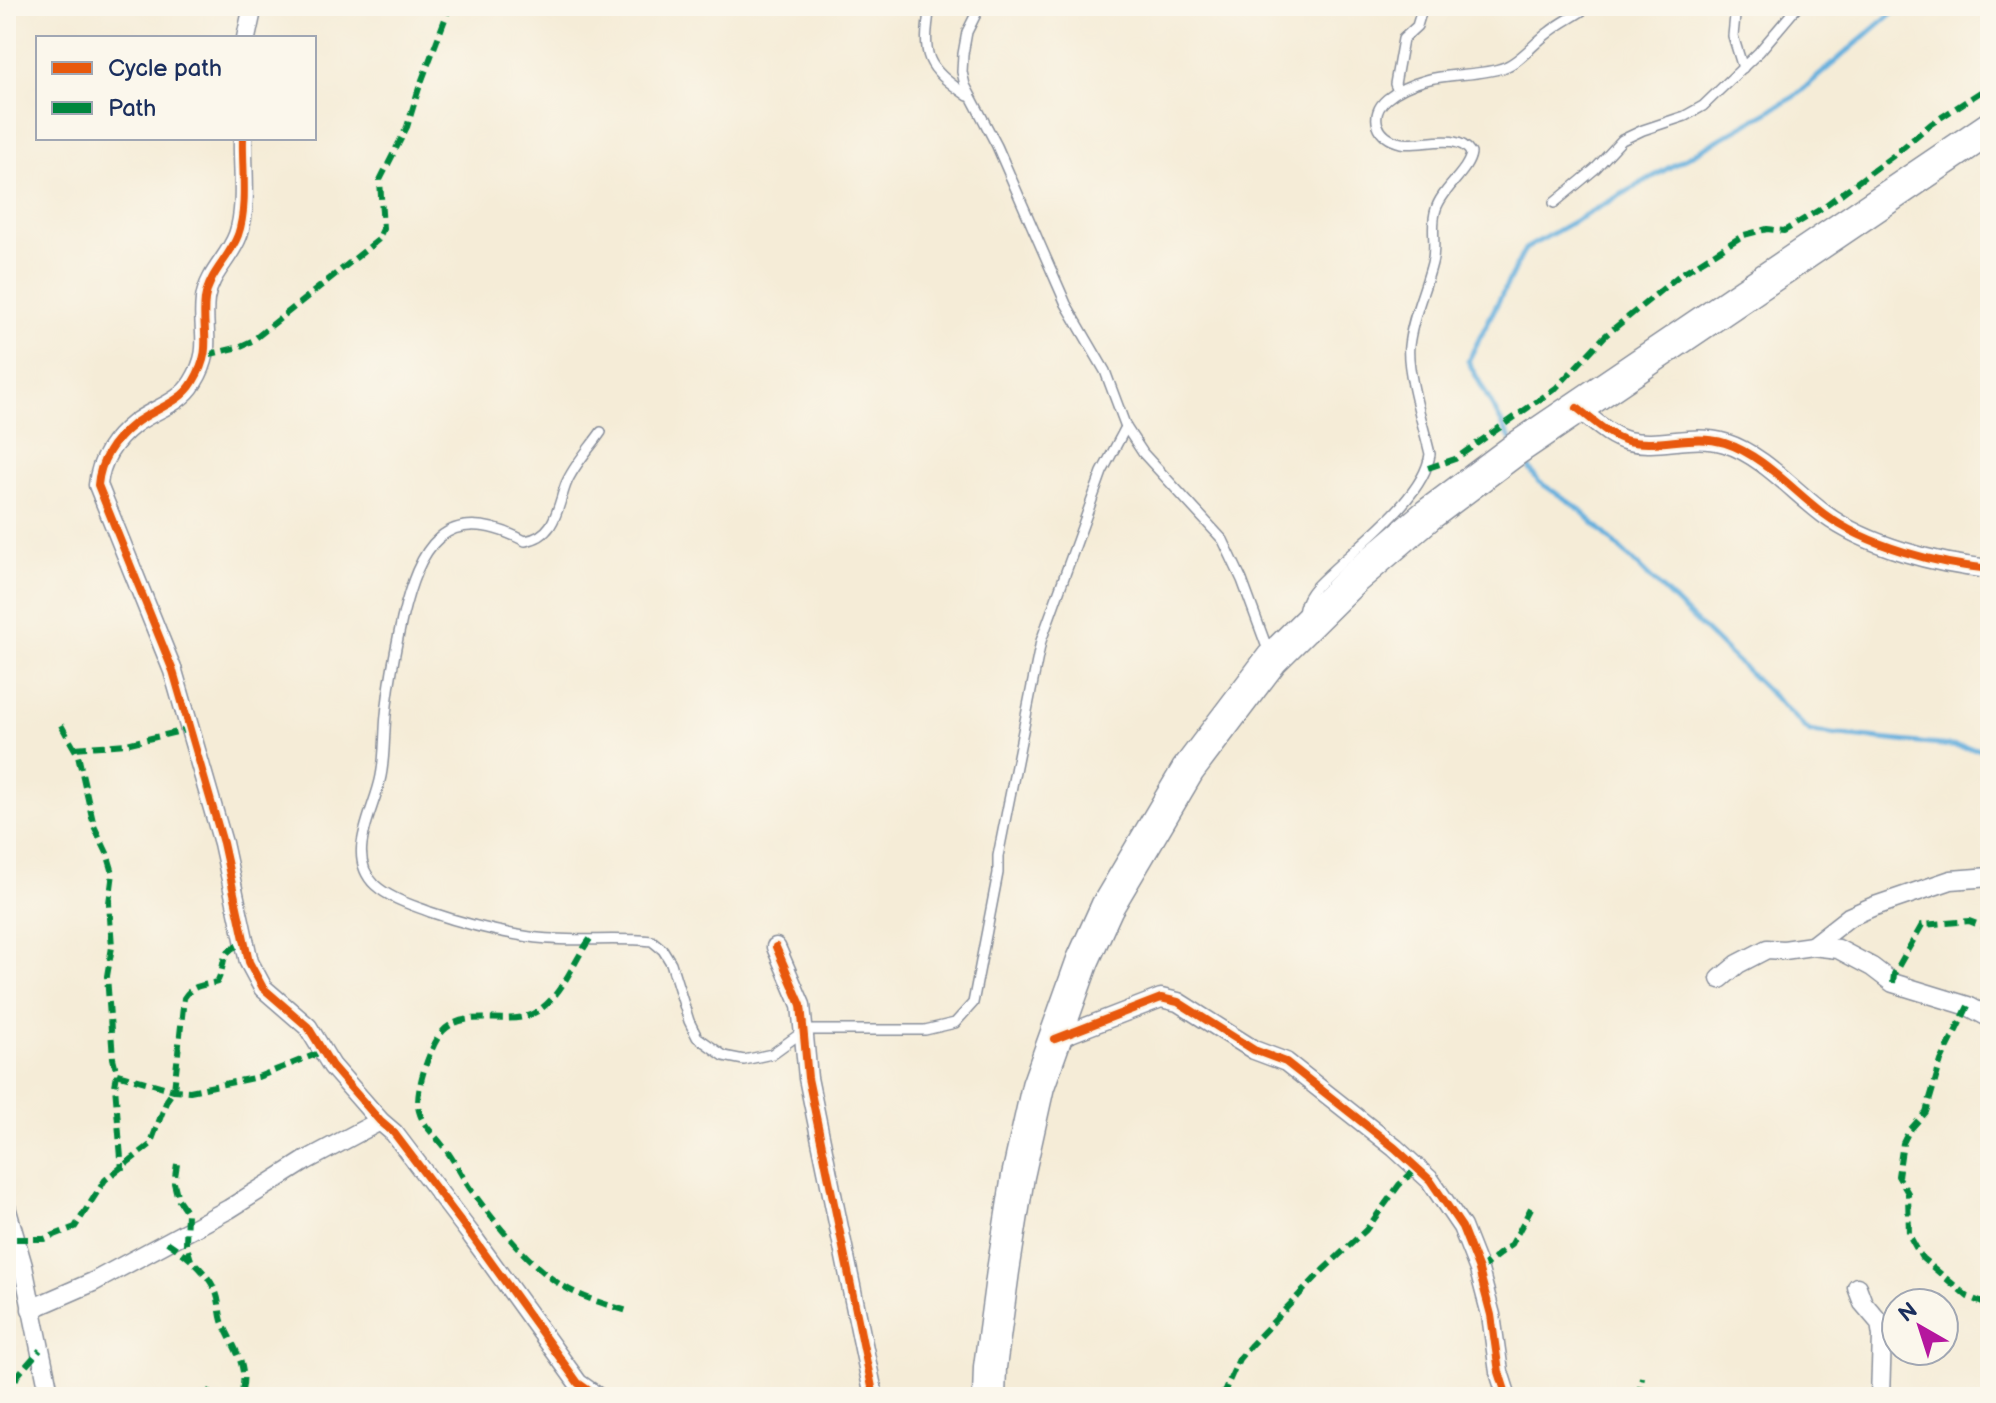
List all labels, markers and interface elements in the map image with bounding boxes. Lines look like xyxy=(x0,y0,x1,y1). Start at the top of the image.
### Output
legend xyxy=(36,36,316,140)
text: Cycle path xyxy=(108,54,222,83)
text: Path xyxy=(108,94,156,123)
north arrow xyxy=(1880,1287,1960,1367)
text: N xyxy=(1893,1297,1923,1328)

